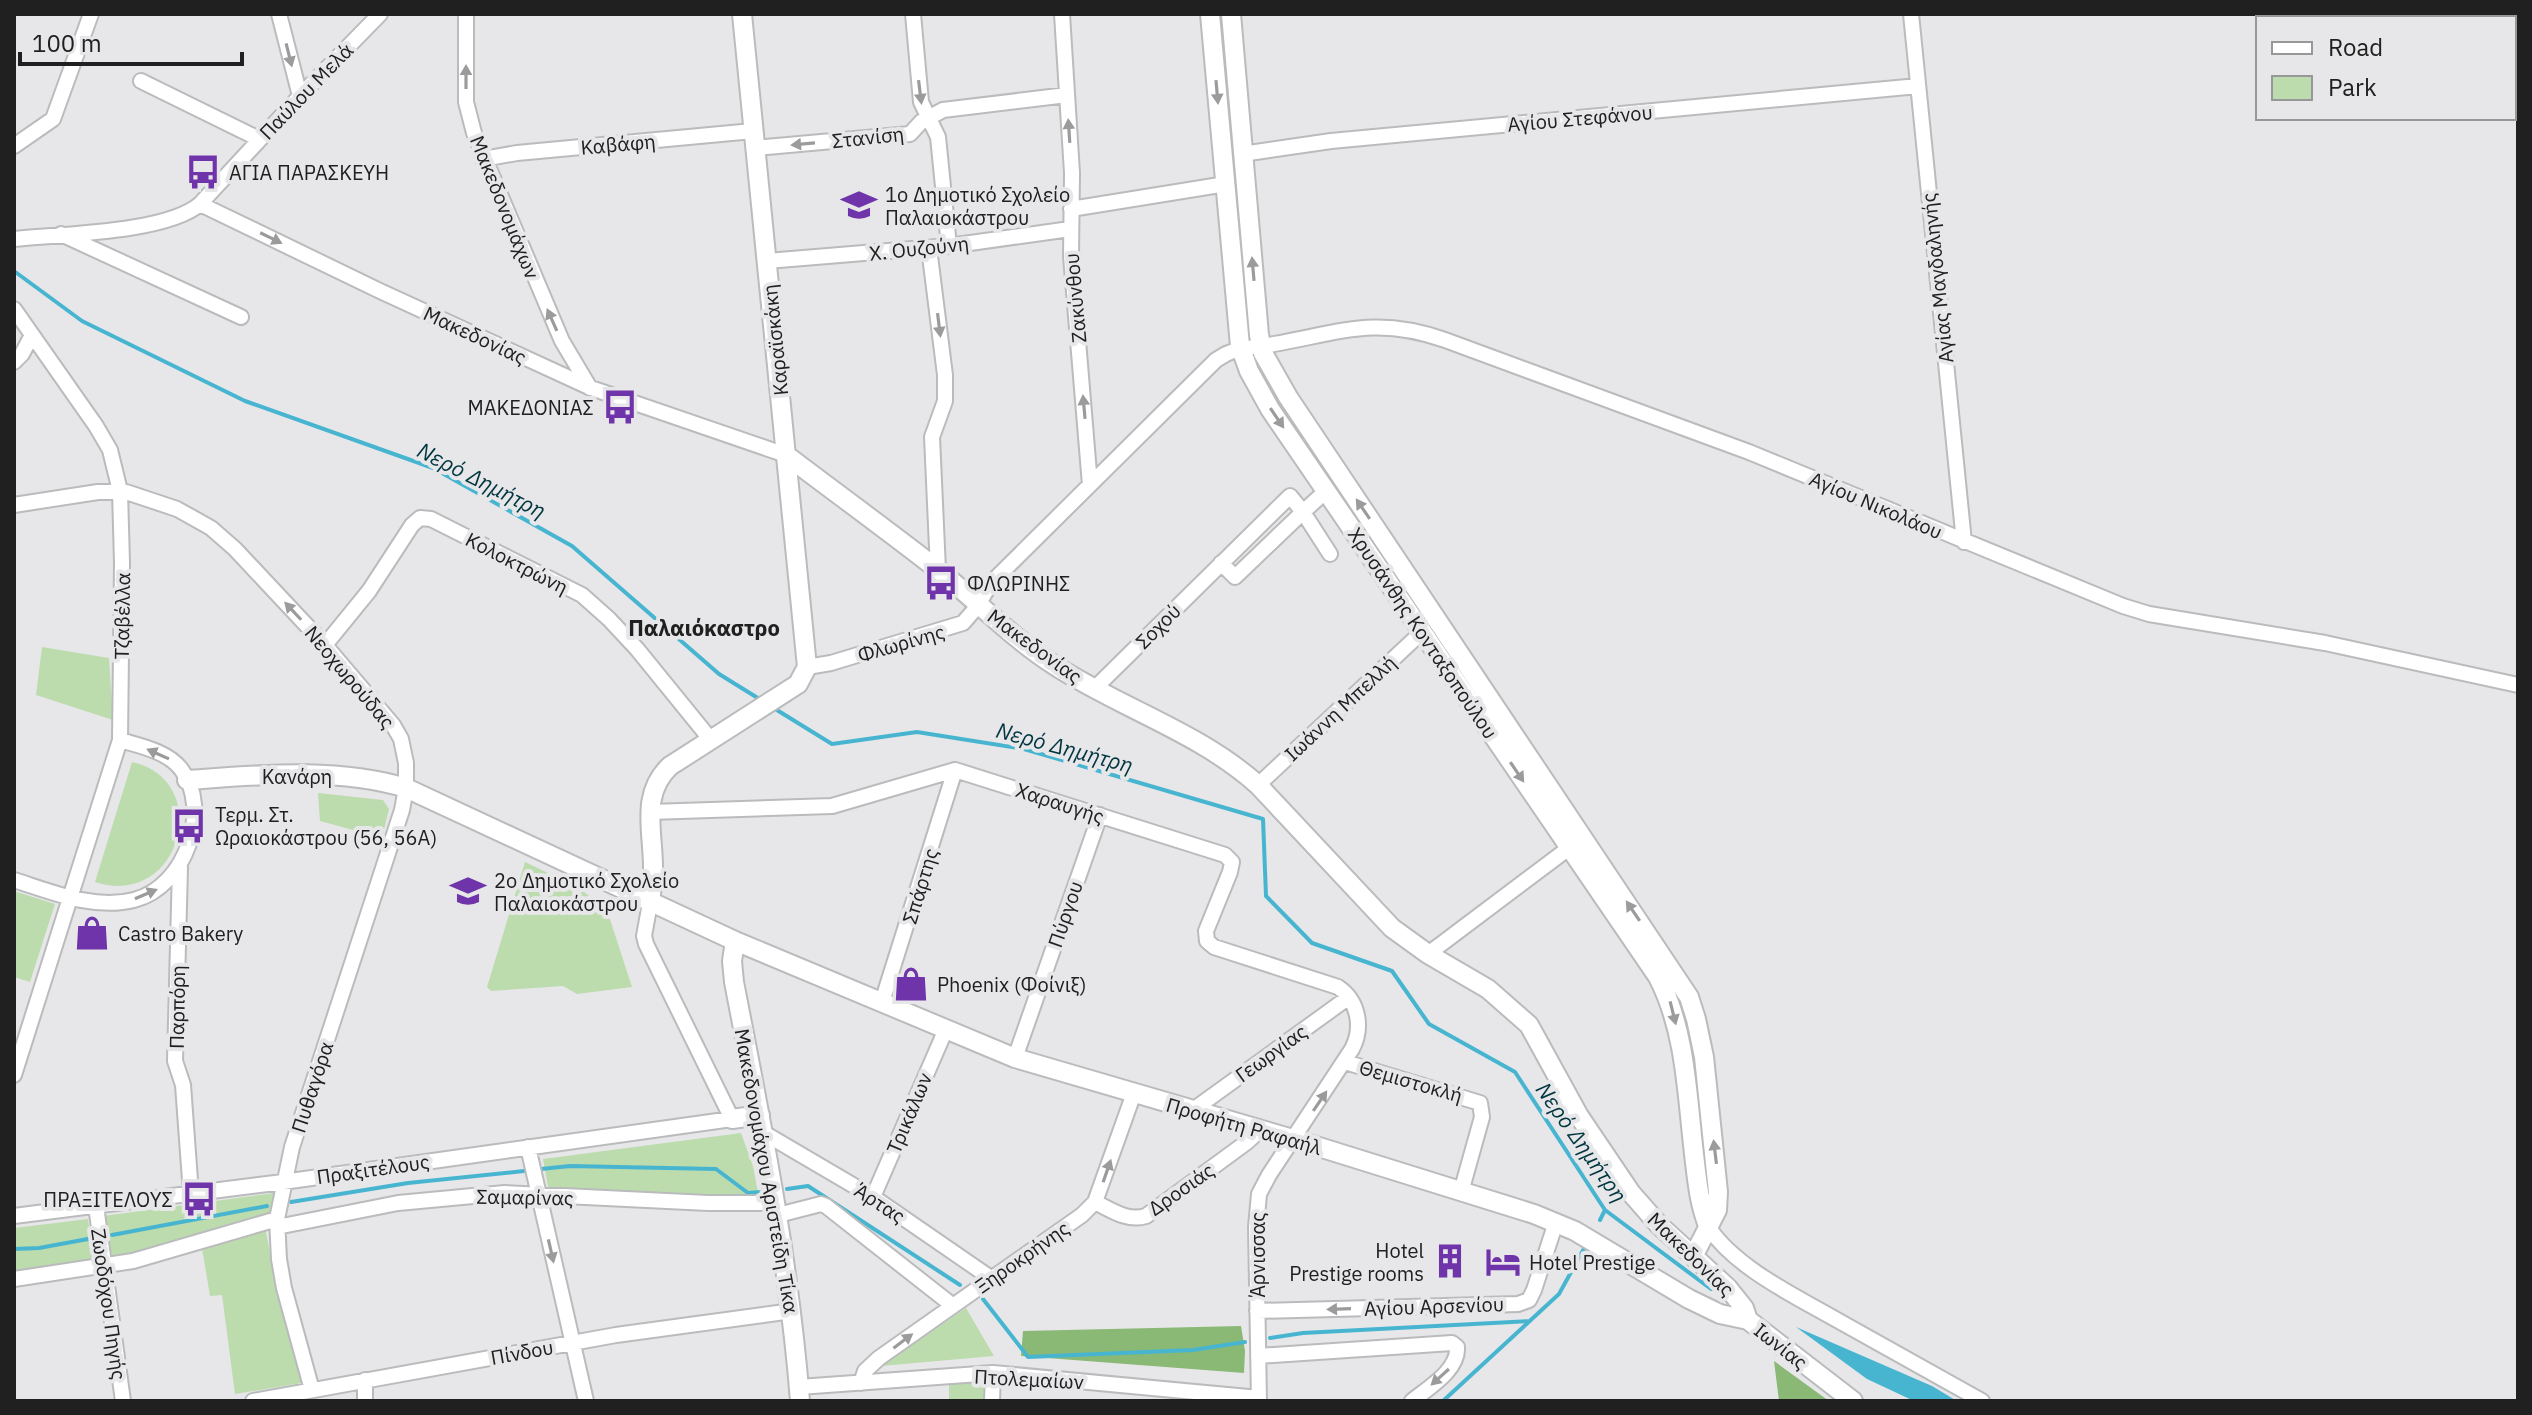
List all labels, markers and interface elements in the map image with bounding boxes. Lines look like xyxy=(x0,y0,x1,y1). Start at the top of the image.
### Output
scale bar xyxy=(20,16,242,66)
legend xyxy=(2256,16,2516,120)
text: 100 m xyxy=(32,27,102,59)
text: Road xyxy=(2328,31,2383,63)
street label: Παύλου Μελά xyxy=(253,37,359,145)
one-way arrow xyxy=(284,42,296,67)
one-way arrow xyxy=(460,64,472,89)
text: Park xyxy=(2328,71,2377,103)
one-way arrow xyxy=(914,79,927,104)
one-way arrow xyxy=(1211,80,1224,105)
street label: Αγίου Στεφάνου xyxy=(1506,98,1654,138)
one-way arrow xyxy=(1062,118,1075,143)
street label: Στανίση xyxy=(831,120,905,154)
street label: Καβάφη xyxy=(579,127,657,161)
street label: Μακεδονομάχων xyxy=(464,131,546,283)
one-way arrow xyxy=(790,138,815,151)
bus stop icon: ΑΓΙΑ ΠΑΡΑΣΚΕΥΗ xyxy=(184,153,222,191)
place label: ΑΓΙΑ ΠΑΡΑΣΚΕΥΗ xyxy=(229,159,389,186)
place label: 1ο Δημοτικό Σχολείο Παλαιοκάστρου xyxy=(885,181,1070,231)
school or university icon: 1ο Δημοτικό Σχολείο Παλαιοκάστρου xyxy=(840,186,878,224)
street label: Αγίας Μαγδαληνής xyxy=(1915,192,1959,364)
street label: Χ. Ουζούνη xyxy=(868,229,970,267)
one-way arrow xyxy=(259,231,282,245)
street label: Ζακύνθου xyxy=(1058,252,1092,344)
one-way arrow xyxy=(1246,256,1259,281)
street label: Καραϊσκάκη xyxy=(756,283,794,397)
street label: Μακεδονίας xyxy=(419,299,531,371)
one-way arrow xyxy=(546,308,559,332)
one-way arrow xyxy=(933,313,946,338)
bus stop icon: ΜΑΚΕΔΟΝΙΑΣ xyxy=(601,388,639,426)
place label: ΜΑΚΕΔΟΝΙΑΣ xyxy=(468,394,594,421)
one-way arrow xyxy=(1077,394,1090,419)
one-way arrow xyxy=(1269,408,1284,429)
water label: Νερό Δημήτρη xyxy=(413,435,551,525)
street label: Αγίου Νικολάου xyxy=(1805,465,1947,545)
one-way arrow xyxy=(1356,499,1371,520)
street label: Χρυσάνθης Κονταξοπούλου xyxy=(1342,522,1504,744)
street label: Κολοκτρώνη xyxy=(461,526,573,600)
bus stop icon: ΦΛΩΡΙΝΗΣ xyxy=(922,564,960,602)
place label: ΦΛΩΡΙΝΗΣ xyxy=(967,570,1070,597)
street label: Τζαβέλλα xyxy=(108,572,136,660)
street label: Σοχού xyxy=(1129,597,1187,655)
one-way arrow xyxy=(284,601,302,620)
street label: Μακεδονίας xyxy=(982,603,1088,689)
district label: Παλαιόκαστρο xyxy=(628,613,780,642)
street label: Φλωρίνης xyxy=(854,618,948,668)
street label: Νεοχωρούδας xyxy=(299,620,401,734)
street label: Ιωάννη Μπελλή xyxy=(1278,649,1402,767)
water label: Νερό Δημήτρη xyxy=(993,715,1137,779)
one-way arrow xyxy=(146,747,170,761)
one-way arrow xyxy=(1509,762,1524,783)
street label: Κανάρη xyxy=(262,763,332,790)
street label: Χαραυγής xyxy=(1012,776,1108,830)
place label: Τερμ. Στ. Ωραιοκάστρου (56, 56Α) xyxy=(215,801,437,851)
bus stop icon: Τερμ. Στ. Ωραιοκάστρου (56, 56Α) xyxy=(170,807,208,845)
street label: Σπάρτης xyxy=(896,845,944,927)
place label: 2ο Δημοτικό Σχολείο Παλαιοκάστρου xyxy=(494,867,679,917)
school or university icon: 2ο Δημοτικό Σχολείο Παλαιοκάστρου xyxy=(449,872,487,910)
street label: Πύργου xyxy=(1041,877,1089,951)
one-way arrow xyxy=(134,888,158,901)
one-way arrow xyxy=(1626,900,1641,922)
shop icon: Castro Bakery xyxy=(73,914,111,952)
place label: Castro Bakery xyxy=(118,920,243,947)
street label: Παρπόρη xyxy=(163,965,191,1049)
shop icon: Phoenix (Φοίνιξ) xyxy=(892,965,930,1003)
place label: Phoenix (Φοίνιξ) xyxy=(937,971,1086,998)
one-way arrow xyxy=(1668,1001,1680,1026)
street label: Γεωργίας xyxy=(1230,1018,1312,1088)
street label: Μακεδονομάχου Αριστείδη Τίκα xyxy=(729,1026,805,1316)
street label: Πυθαγόρα xyxy=(285,1038,339,1136)
street label: Θεμιστοκλή xyxy=(1356,1053,1466,1109)
street label: Τρικάλων xyxy=(880,1068,938,1158)
water label: Νερό Δημήτρη xyxy=(1530,1076,1634,1208)
street label: Προφήτη Ραφαήλ xyxy=(1163,1091,1326,1161)
one-way arrow xyxy=(1312,1091,1327,1112)
one-way arrow xyxy=(1708,1139,1721,1164)
street label: Πραξιτέλους xyxy=(315,1148,431,1190)
street label: Δροσιάς xyxy=(1143,1156,1219,1222)
one-way arrow xyxy=(1101,1159,1113,1183)
street label: Άρτας xyxy=(850,1177,910,1229)
bus stop icon: ΠΡΑΞΙΤΕΛΟΥΣ xyxy=(180,1180,218,1218)
street label: Σαμαρίνας xyxy=(476,1183,574,1211)
place label: ΠΡΑΞΙΤΕΛΟΥΣ xyxy=(43,1186,173,1213)
street label: Μακεδονίας xyxy=(1642,1206,1740,1302)
street label: Άρνισσας xyxy=(1244,1212,1271,1298)
street label: Ξηροκρήνης xyxy=(969,1215,1075,1299)
street label: Ζωοδόχου Πηγής xyxy=(85,1227,133,1381)
place label: Hotel Prestige rooms xyxy=(1289,1237,1424,1287)
one-way arrow xyxy=(546,1238,558,1263)
building icon: Hotel Prestige rooms xyxy=(1431,1242,1469,1280)
hotel icon: Hotel Prestige xyxy=(1484,1243,1522,1281)
place label: Hotel Prestige xyxy=(1529,1249,1656,1276)
street label: Αγίου Αρσενίου xyxy=(1363,1290,1505,1322)
one-way arrow xyxy=(1326,1302,1351,1315)
street label: Ιωνίας xyxy=(1749,1317,1813,1375)
street label: Πίνδου xyxy=(488,1333,556,1371)
one-way arrow xyxy=(893,1333,913,1349)
street label: Πτολεμαίων xyxy=(973,1363,1085,1395)
one-way arrow xyxy=(1430,1368,1450,1386)

